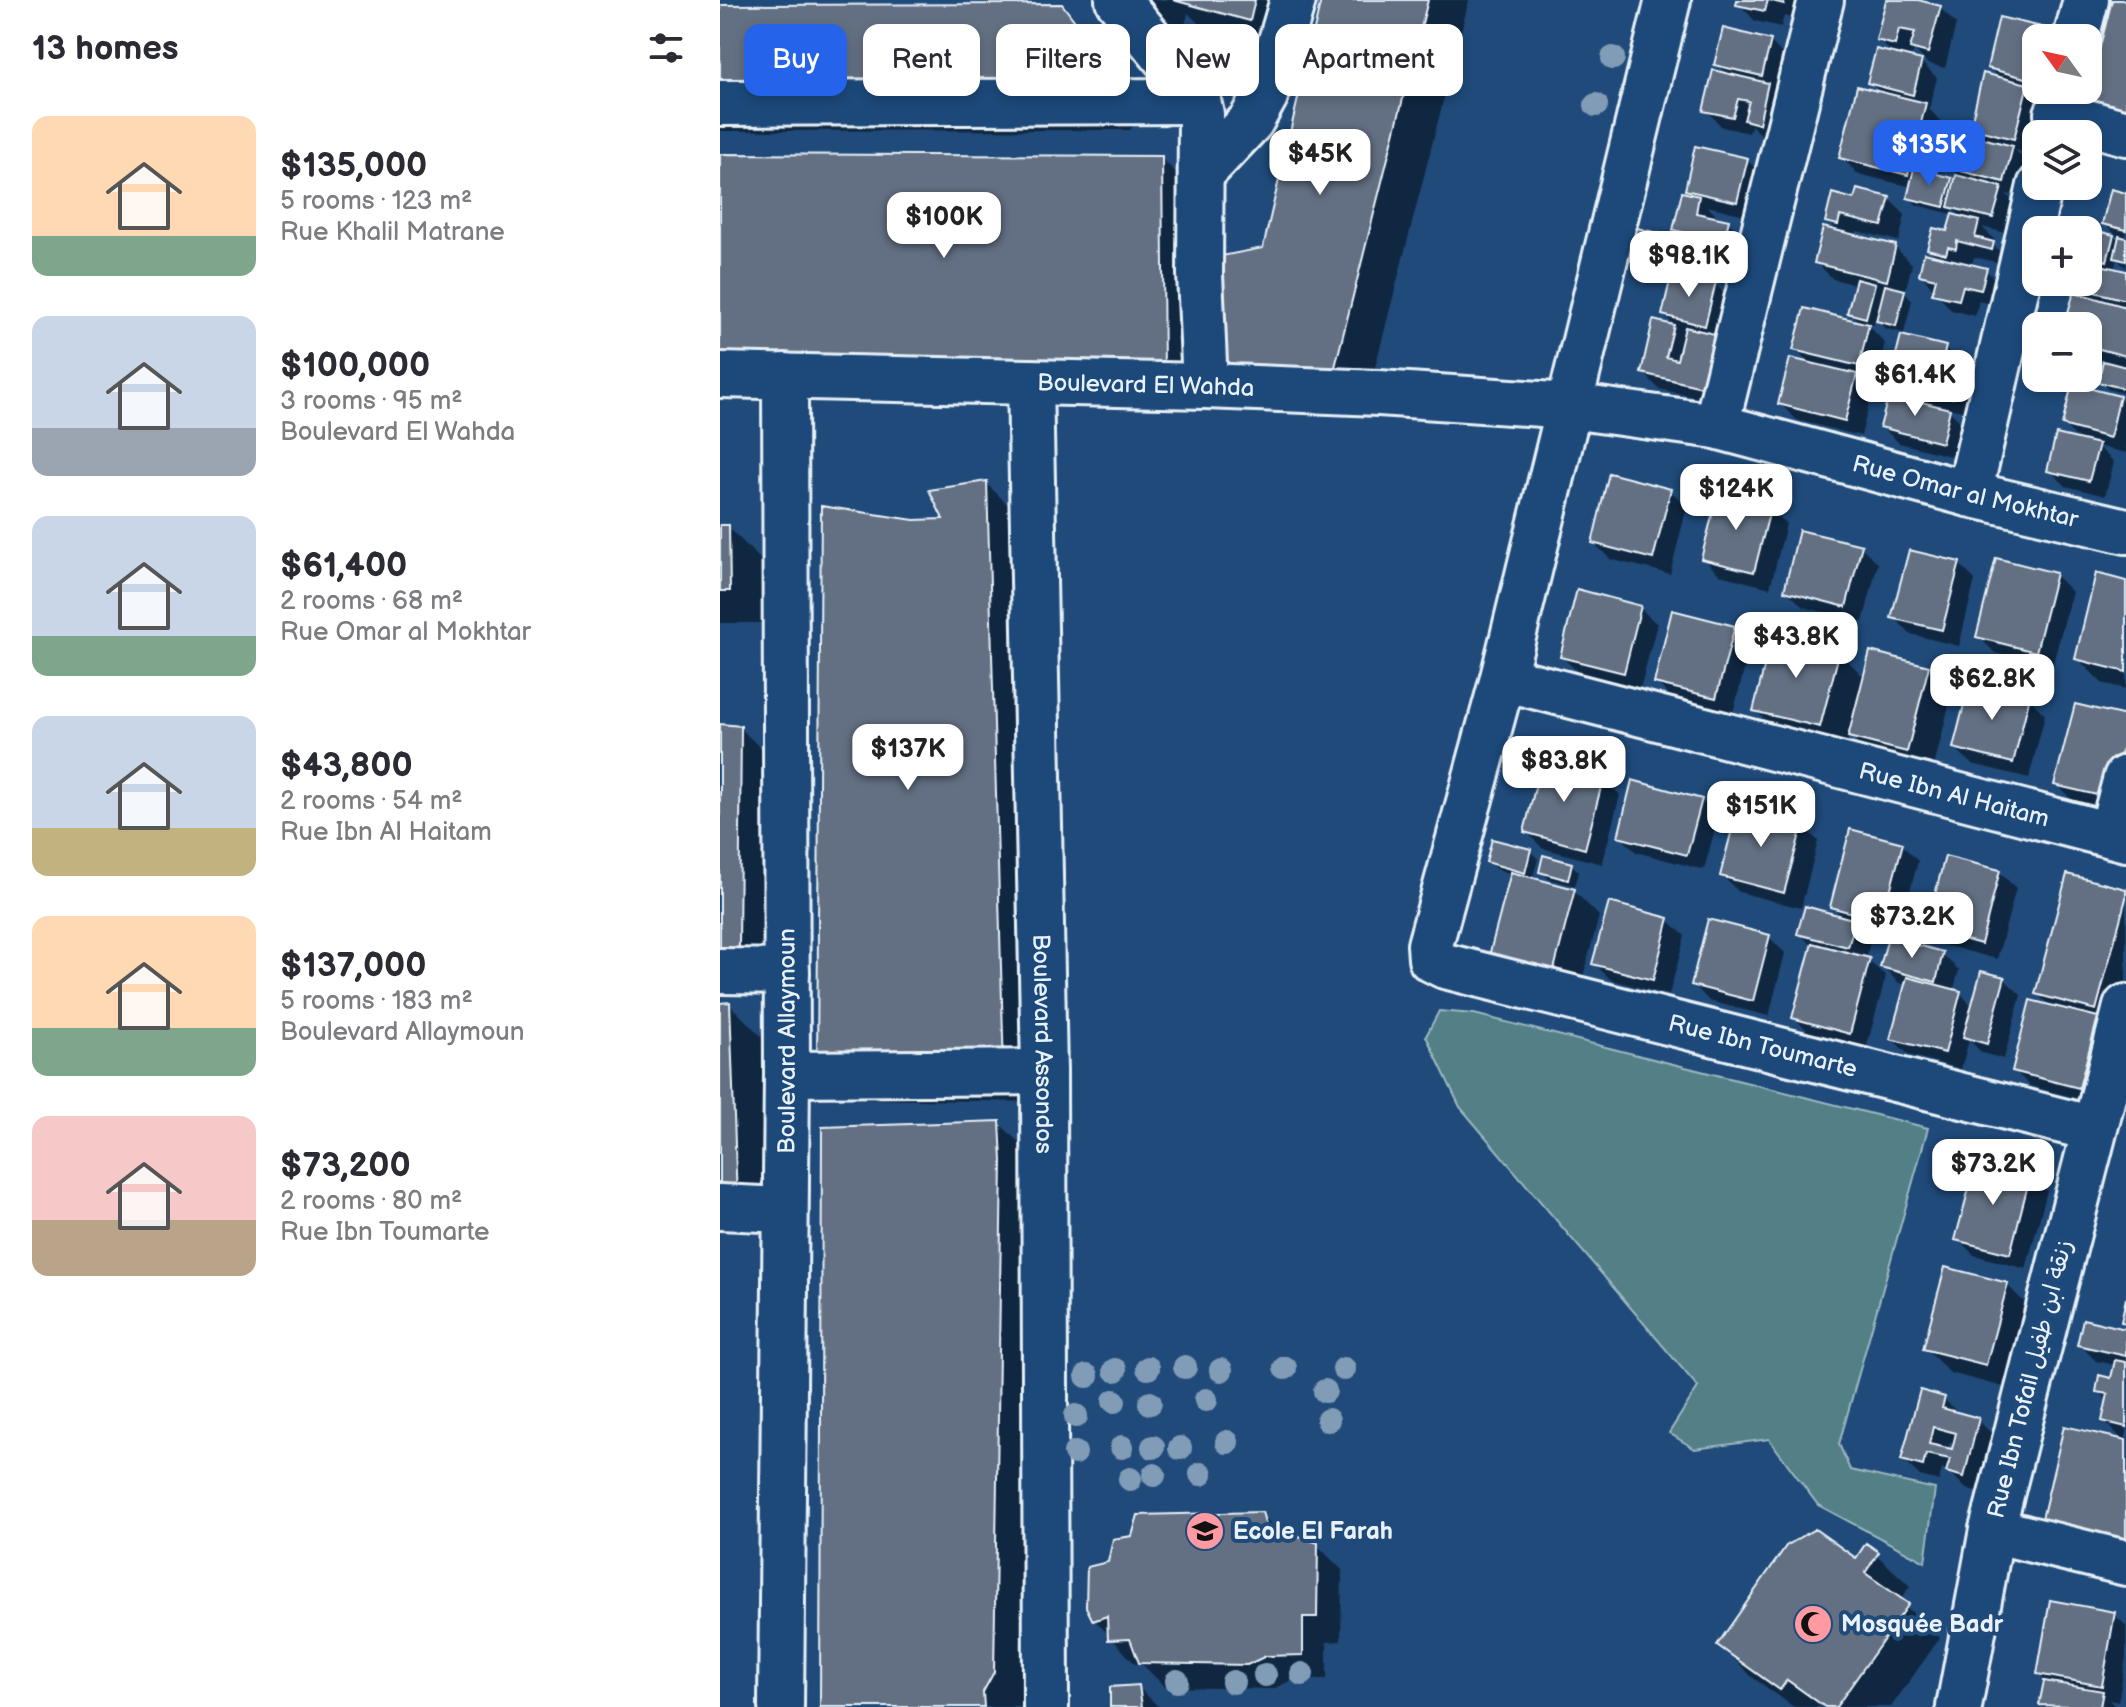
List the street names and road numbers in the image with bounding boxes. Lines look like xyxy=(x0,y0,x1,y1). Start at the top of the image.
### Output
street label: Boulevard El Wahda xyxy=(1037,368,1255,402)
street label: Rue Omar al Mokhtar xyxy=(1849,449,2082,534)
street label: Rue Ibn Al Haitam xyxy=(1856,756,2052,833)
street label: Boulevard Allaymoun xyxy=(772,928,802,1154)
street label: Boulevard Assondos xyxy=(1027,934,1059,1154)
street label: Rue Ibn Toumarte xyxy=(1666,1008,1860,1083)
street label: Rue Ibn Tofail زنقة ابن طفيل xyxy=(1981,1237,2079,1521)

